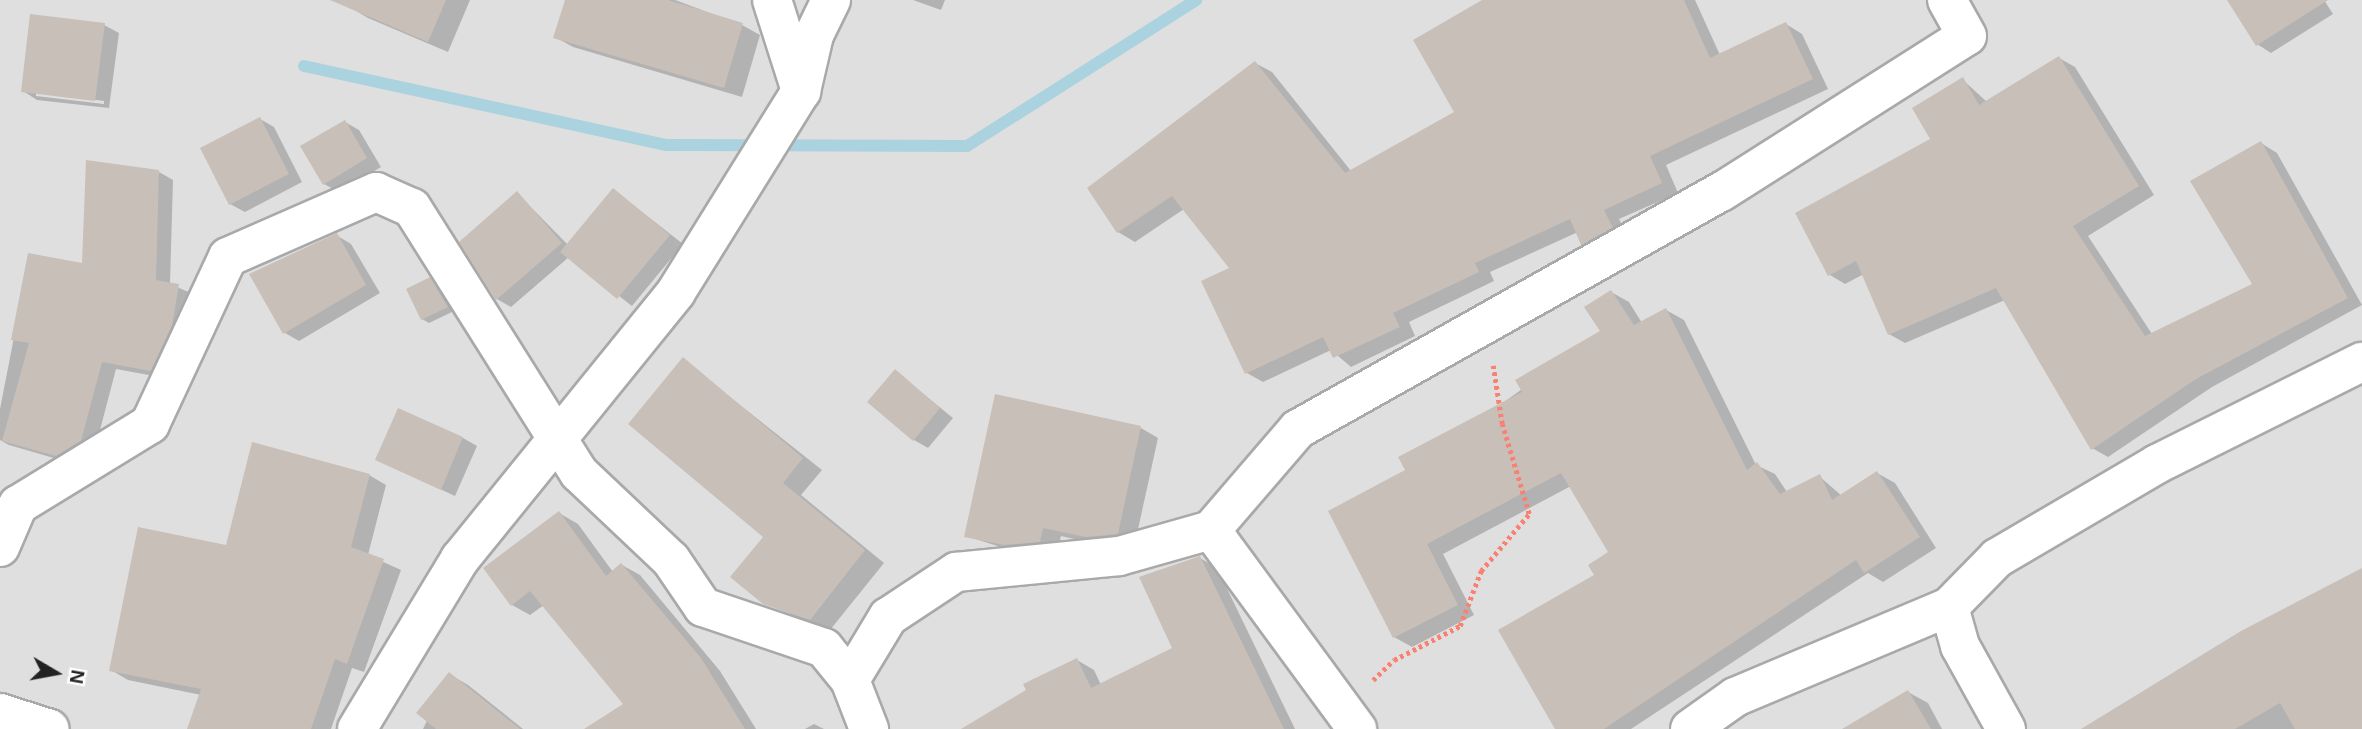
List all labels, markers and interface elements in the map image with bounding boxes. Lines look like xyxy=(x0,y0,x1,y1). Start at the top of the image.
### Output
north arrow xyxy=(21,638,91,708)
text: N xyxy=(66,668,89,685)

